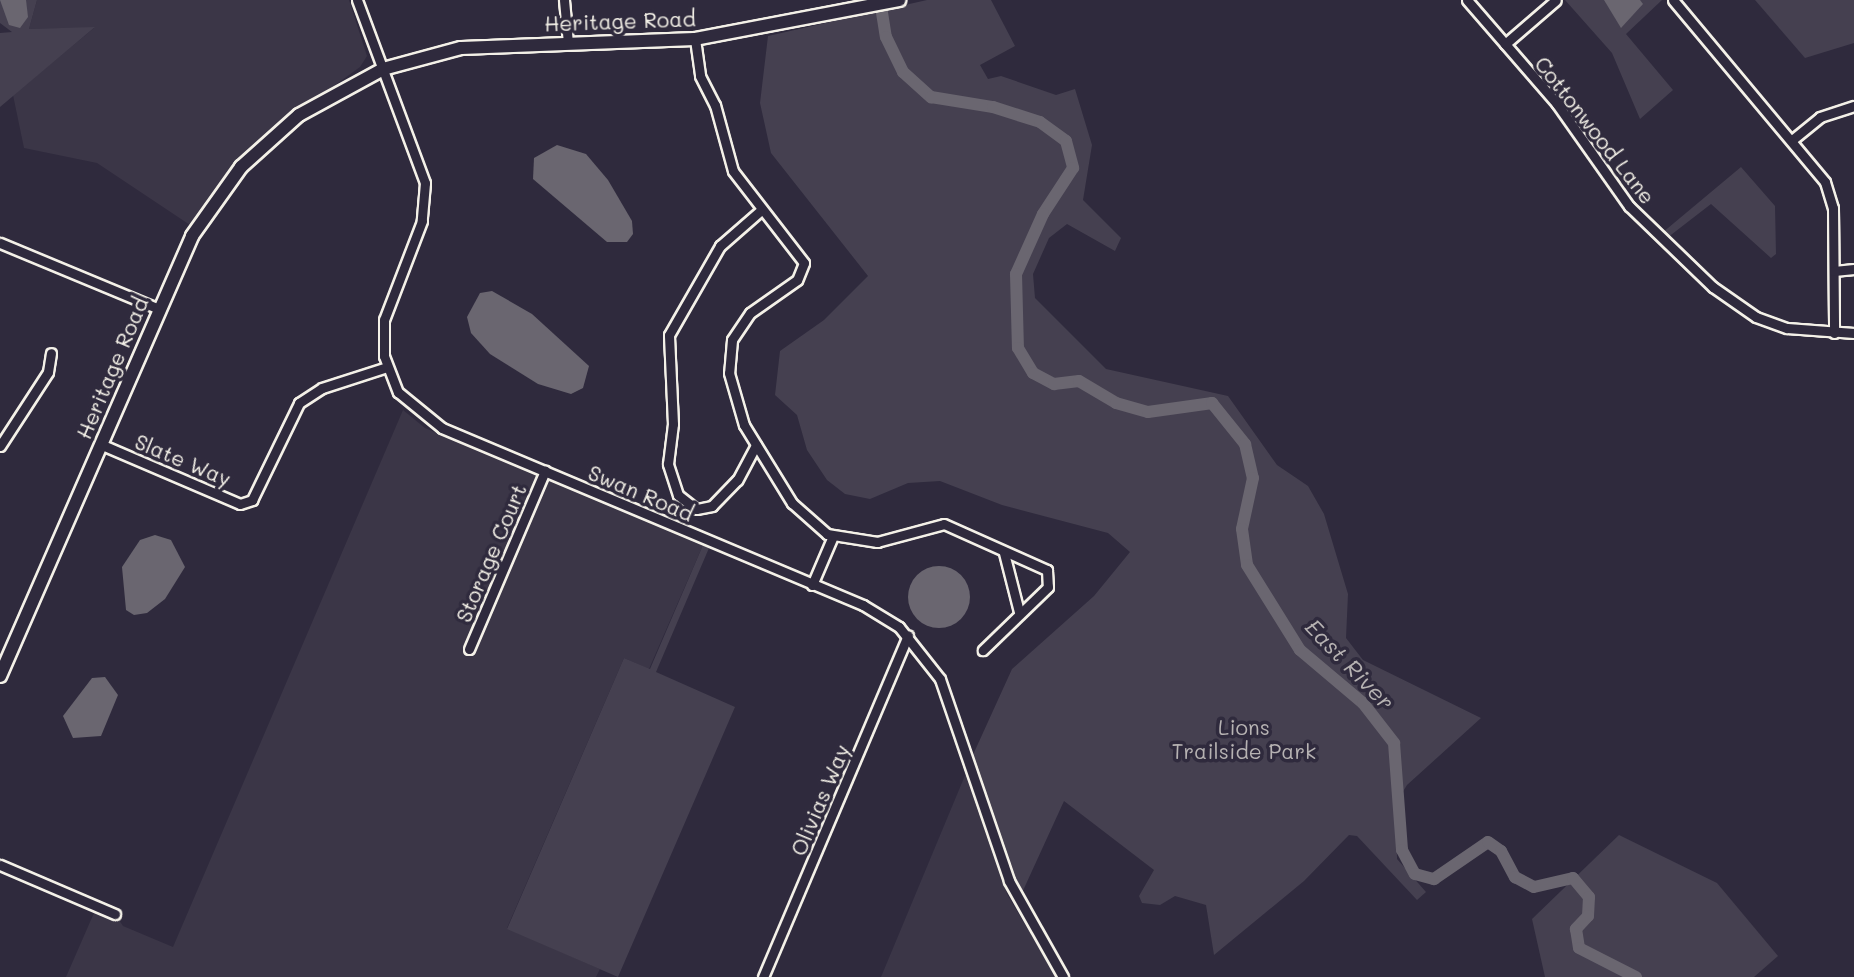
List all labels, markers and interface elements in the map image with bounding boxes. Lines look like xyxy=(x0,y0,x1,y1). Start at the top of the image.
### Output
street label: Heritage Road xyxy=(544,6,696,36)
street label: Cottonwood Lane xyxy=(1530,51,1660,209)
street label: Heritage Road xyxy=(71,293,153,443)
street label: Slate Way xyxy=(131,429,235,491)
street label: Swan Road xyxy=(585,460,697,526)
street label: Storage Court xyxy=(451,480,531,626)
water label: East River xyxy=(1300,613,1400,715)
park label: Lions Trailside Park xyxy=(1172,714,1316,764)
street label: Olivias Way xyxy=(785,741,855,859)

